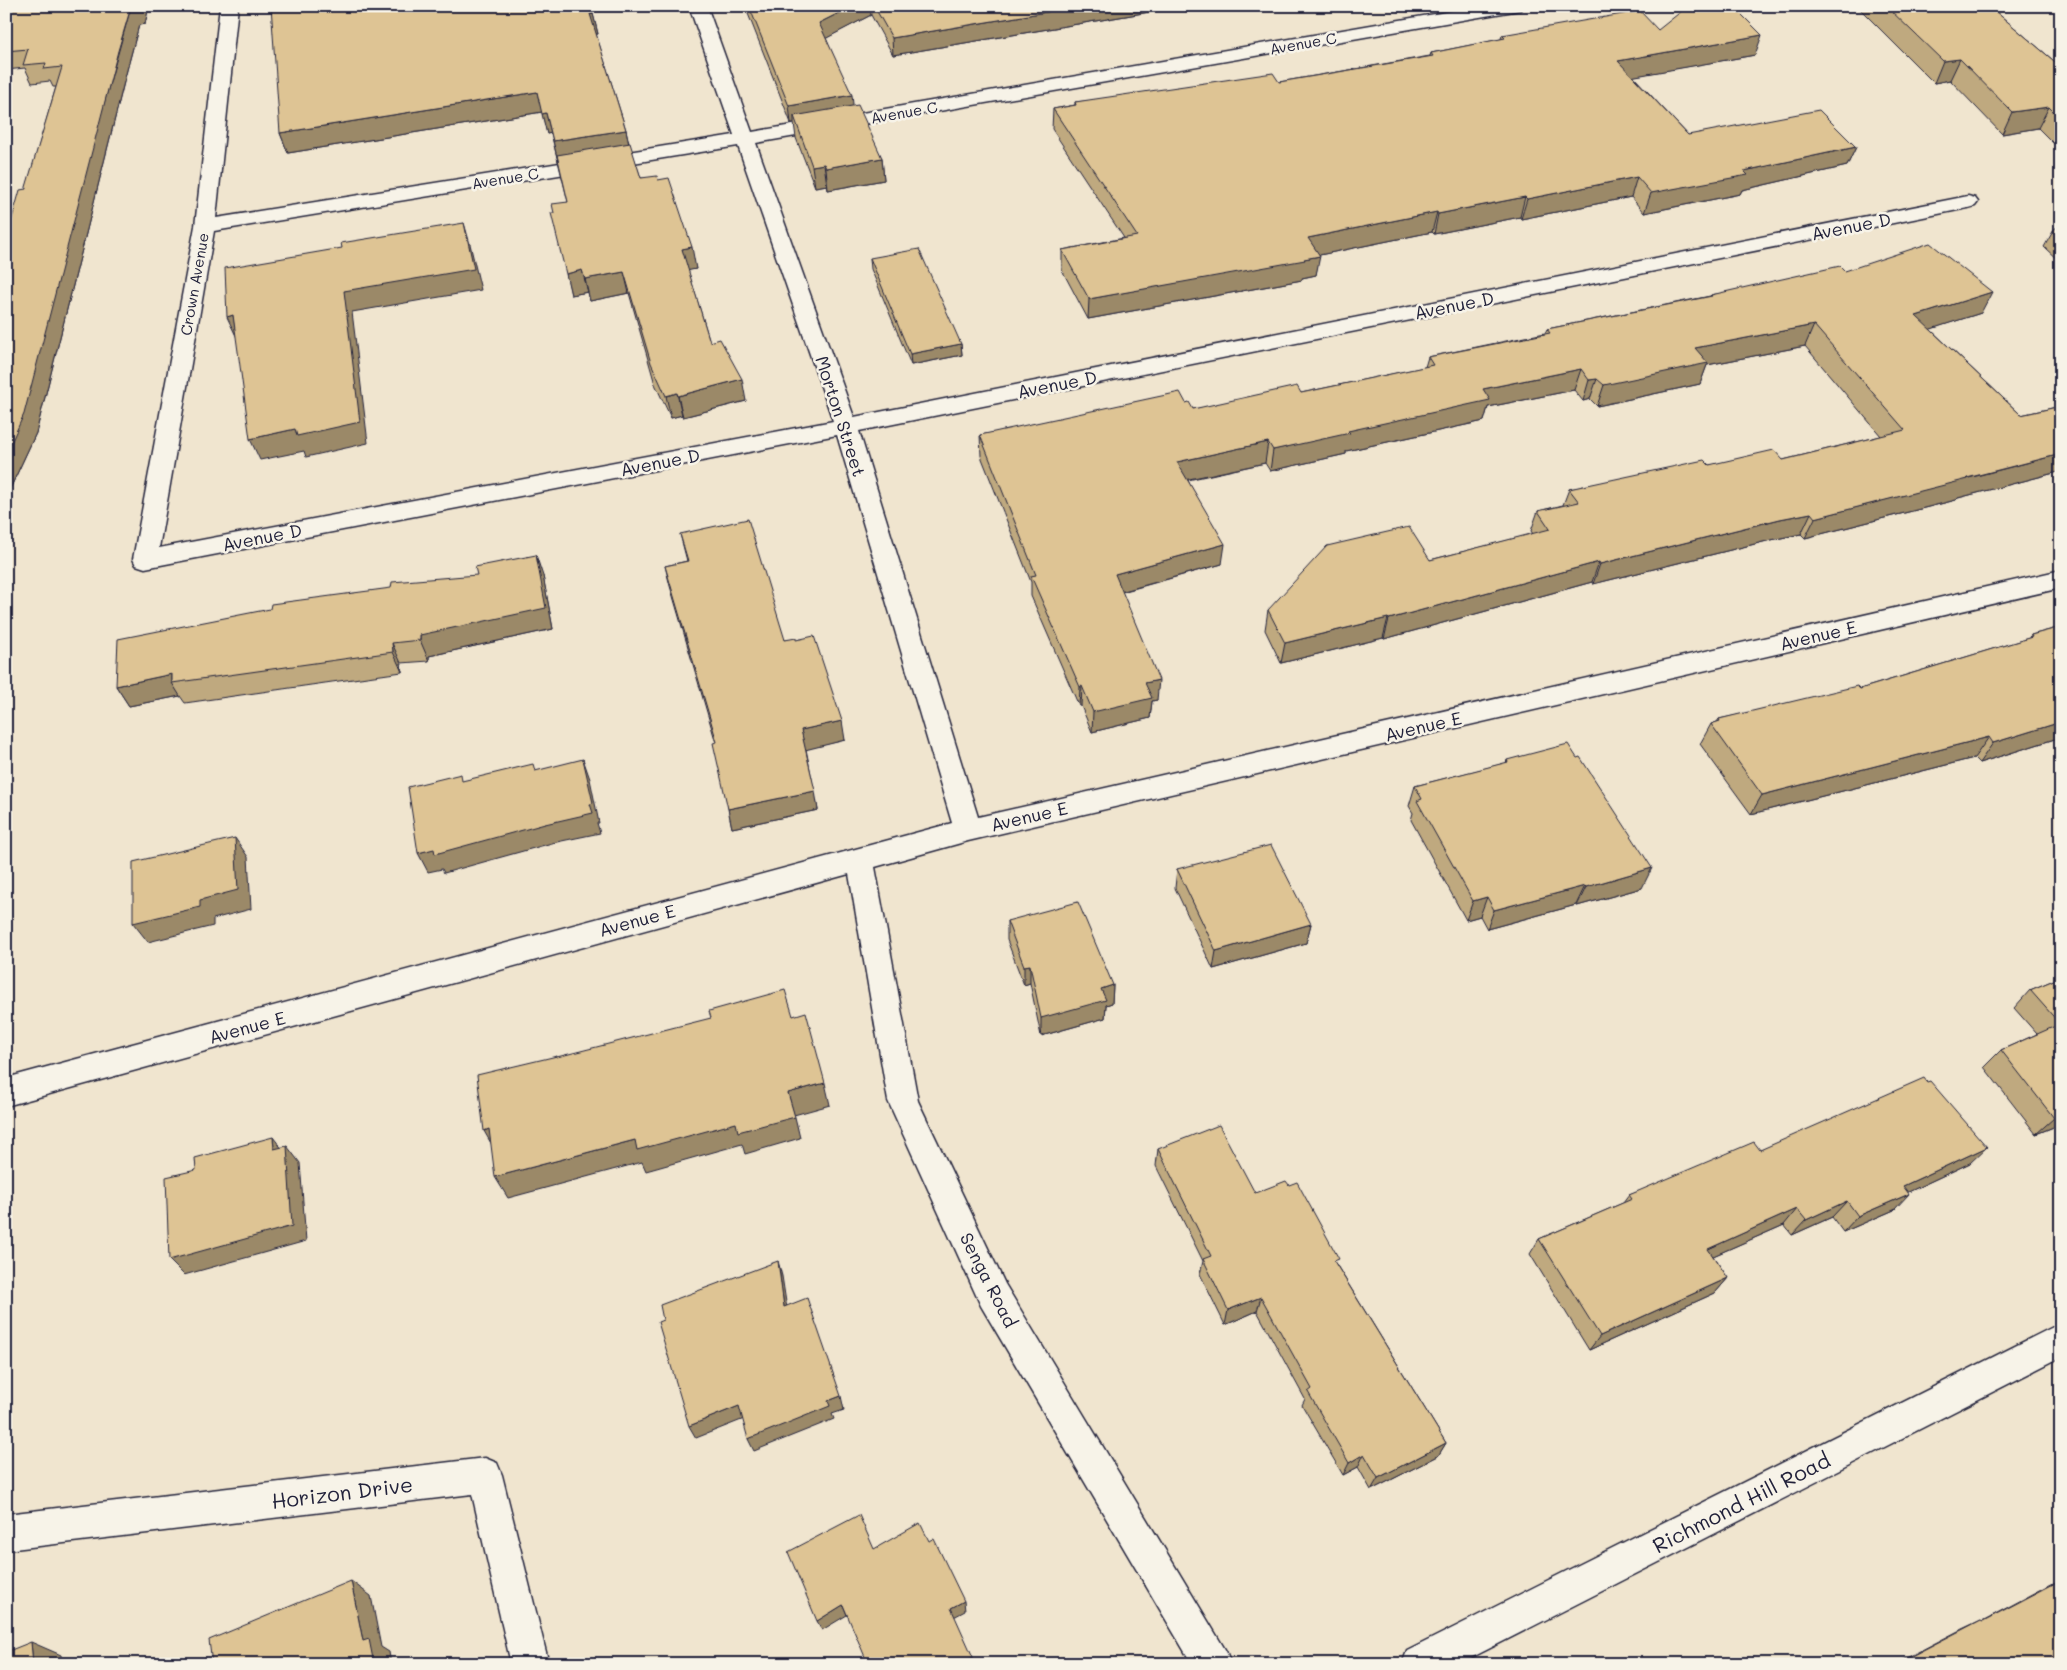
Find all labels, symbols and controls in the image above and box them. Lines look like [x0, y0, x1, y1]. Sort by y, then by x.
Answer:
street label: Avenue C [1268, 27, 1338, 59]
street label: Avenue C [869, 96, 939, 128]
street label: Avenue C [470, 163, 540, 193]
street label: Avenue D [1809, 207, 1893, 245]
street label: Crown Avenue [175, 231, 213, 337]
street label: Avenue D [1412, 286, 1496, 324]
street label: Morton Street [810, 353, 872, 479]
street label: Avenue D [1015, 365, 1099, 403]
street label: Avenue D [618, 443, 702, 481]
street label: Avenue D [220, 518, 304, 556]
street label: Avenue E [1777, 614, 1859, 656]
street label: Avenue E [1382, 705, 1464, 747]
street label: Avenue E [988, 795, 1070, 837]
street label: Avenue E [596, 898, 678, 942]
street label: Avenue E [206, 1005, 288, 1049]
street label: Senga Road [955, 1228, 1023, 1332]
street label: Richmond Hill Road [1648, 1445, 1834, 1559]
street label: Horizon Drive [270, 1470, 414, 1514]

